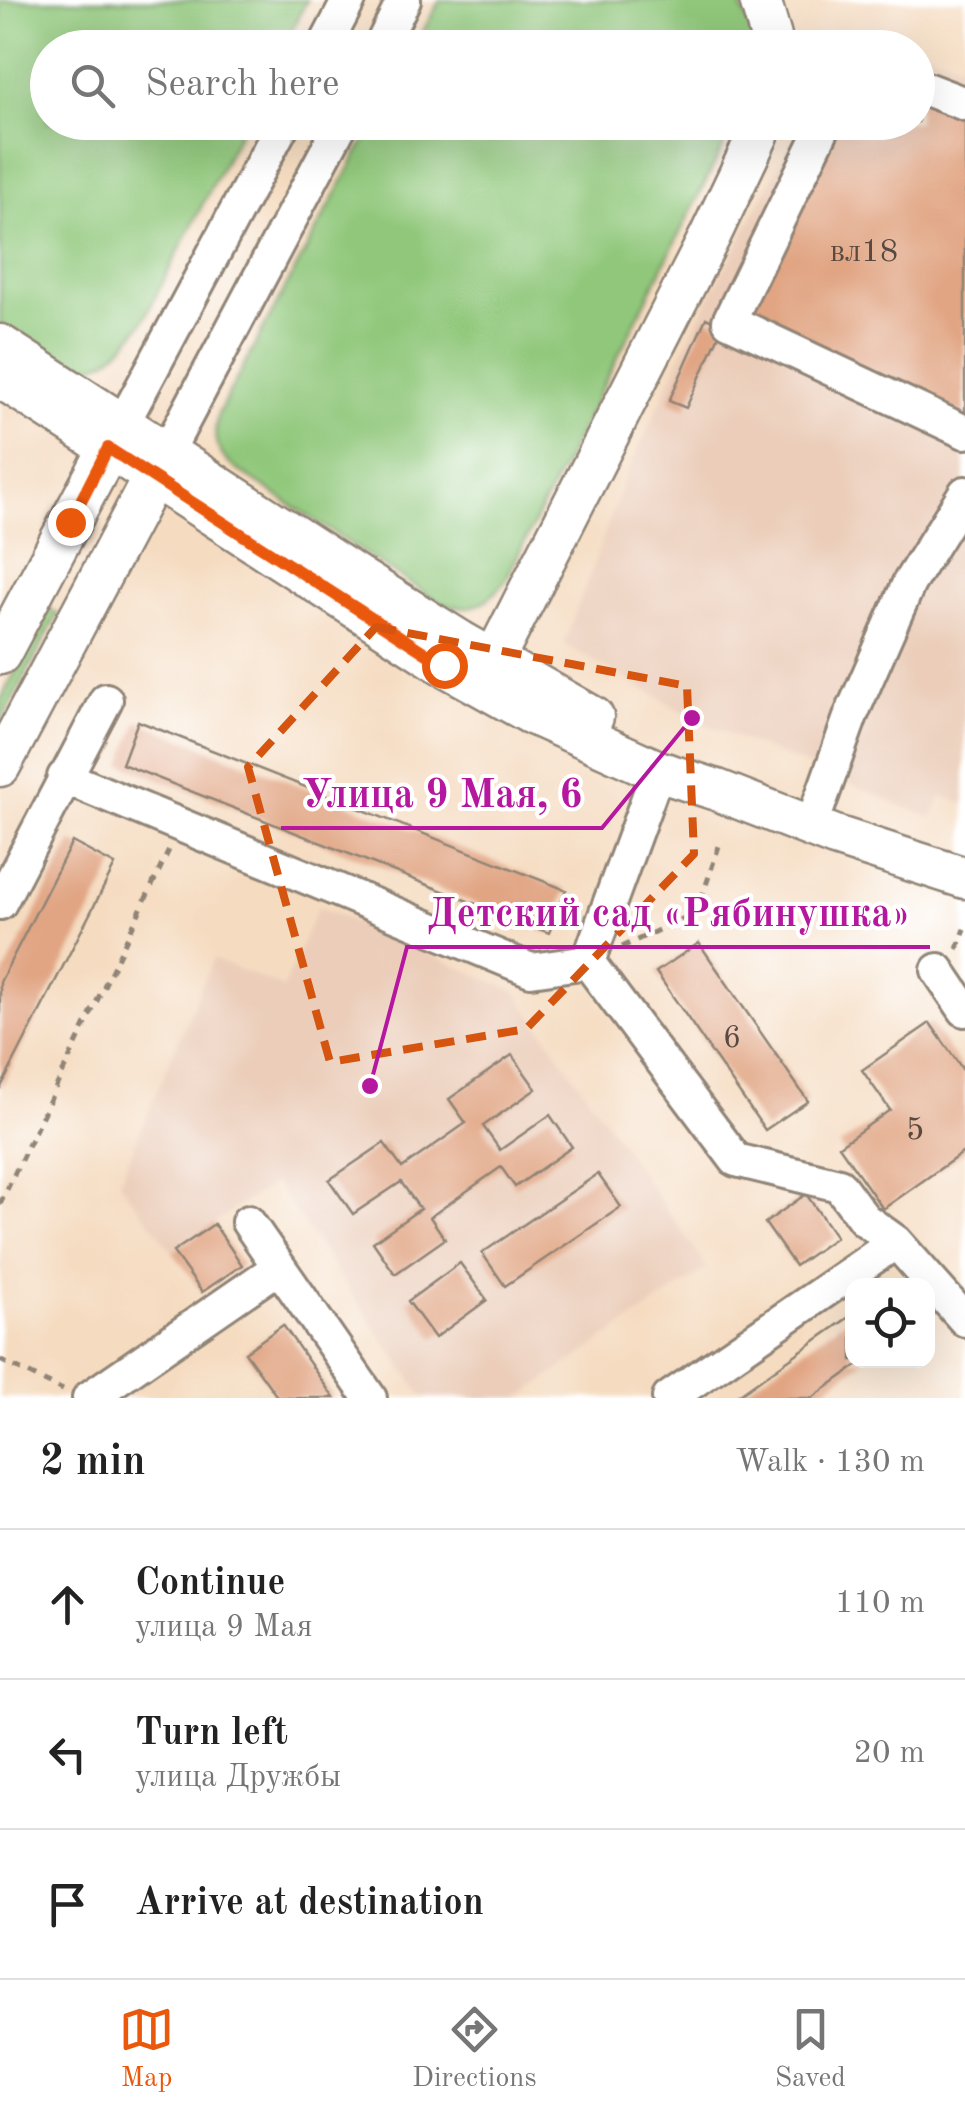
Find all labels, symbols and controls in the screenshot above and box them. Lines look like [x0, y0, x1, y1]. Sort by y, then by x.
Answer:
search box [30, 30, 935, 140]
icon: search [65, 58, 120, 113]
text: Search here [145, 66, 340, 104]
house number: вл18 [830, 237, 898, 269]
route end [48, 500, 94, 546]
route start [422, 643, 468, 689]
callout: Улица 9 Мая, 6 [281, 758, 602, 828]
text: Улица 9 Мая, 6 [301, 777, 583, 817]
callout: Детский сад «Рябинушка» [407, 877, 930, 947]
text: Детский сад «Рябинушка» [427, 896, 911, 936]
house number: 6 [723, 1023, 741, 1055]
house number: 5 [906, 1115, 924, 1147]
map controls [845, 1278, 935, 1368]
button: locate [845, 1278, 935, 1368]
text: 2 min [40, 1442, 146, 1484]
text: Walk · 130 m [735, 1447, 925, 1479]
text: Continue [135, 1565, 285, 1603]
icon: ahead [40, 1577, 95, 1632]
text: 110 m [835, 1588, 925, 1620]
text: улица 9 Мая [135, 1612, 313, 1644]
text: Turn left [135, 1715, 288, 1753]
icon: left [40, 1727, 95, 1782]
text: 20 m [854, 1738, 925, 1770]
text: улица Дружбы [135, 1762, 341, 1794]
icon: arrive [40, 1877, 95, 1932]
text: Arrive at destination [135, 1885, 484, 1923]
tab: Map [119, 2002, 174, 2097]
tab: Directions [412, 2002, 537, 2097]
tab: Saved [775, 2002, 846, 2097]

